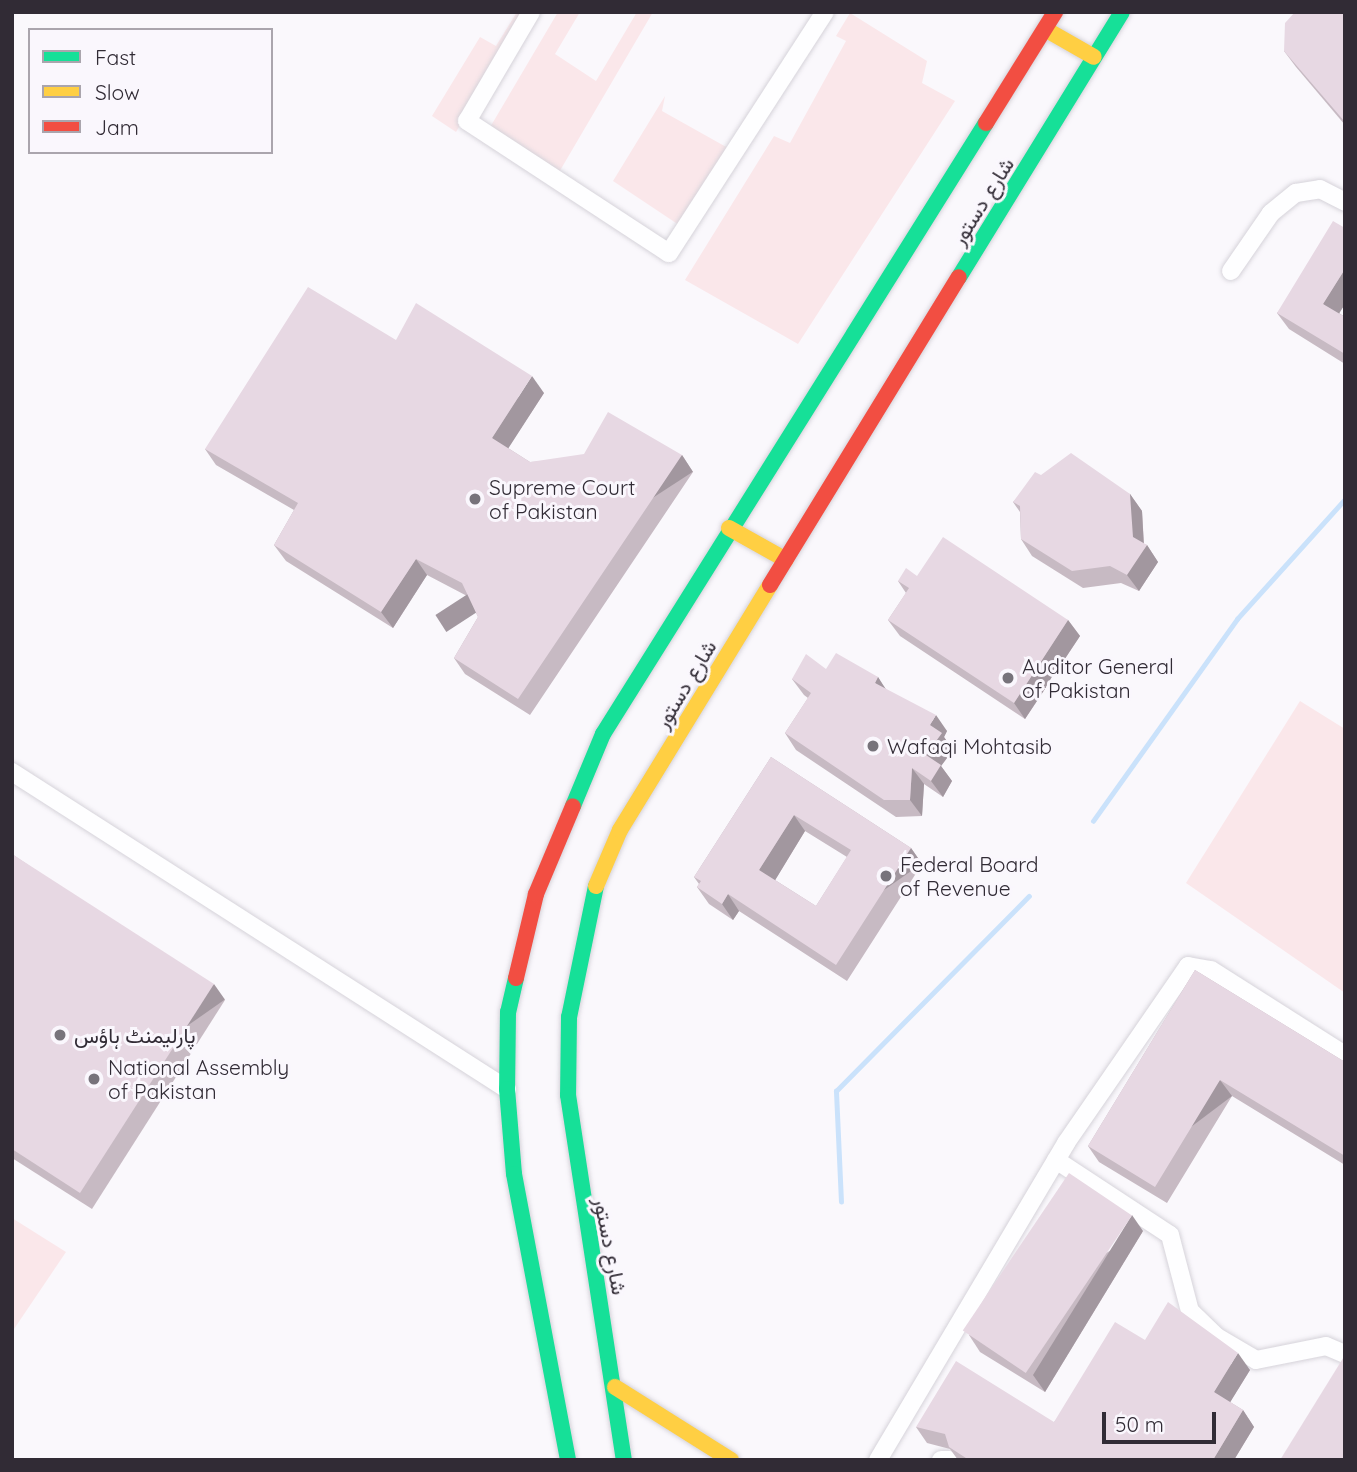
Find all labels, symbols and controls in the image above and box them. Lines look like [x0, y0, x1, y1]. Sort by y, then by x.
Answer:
legend [28, 28, 273, 154]
text: Fast [95, 44, 136, 70]
text: Slow [95, 79, 140, 105]
text: Jam [95, 114, 139, 140]
street label: شارع دستور [945, 153, 1019, 249]
place label: Supreme Court of Pakistan [489, 474, 635, 524]
marker: Supreme Court of Pakistan [467, 491, 483, 507]
street label: شارع دستور [649, 635, 721, 733]
place label: Auditor General of Pakistan [1022, 653, 1174, 703]
marker: Auditor General of Pakistan [1000, 670, 1016, 686]
place label: Wafaqi Mohtasib [887, 733, 1052, 759]
marker: Wafaqi Mohtasib [865, 738, 881, 754]
place label: Federal Board of Revenue [900, 851, 1039, 901]
marker: Federal Board of Revenue [878, 868, 894, 884]
place label: پارلیمنٹ ہاؤس [74, 1022, 195, 1048]
marker: پارلیمنٹ ہاؤس [52, 1027, 68, 1043]
place label: National Assembly of Pakistan [108, 1054, 289, 1104]
marker: National Assembly of Pakistan [86, 1071, 102, 1087]
street label: شارع دستور [589, 1195, 633, 1297]
scale bar [1105, 1398, 1219, 1442]
text: 50 m [1115, 1411, 1164, 1437]

